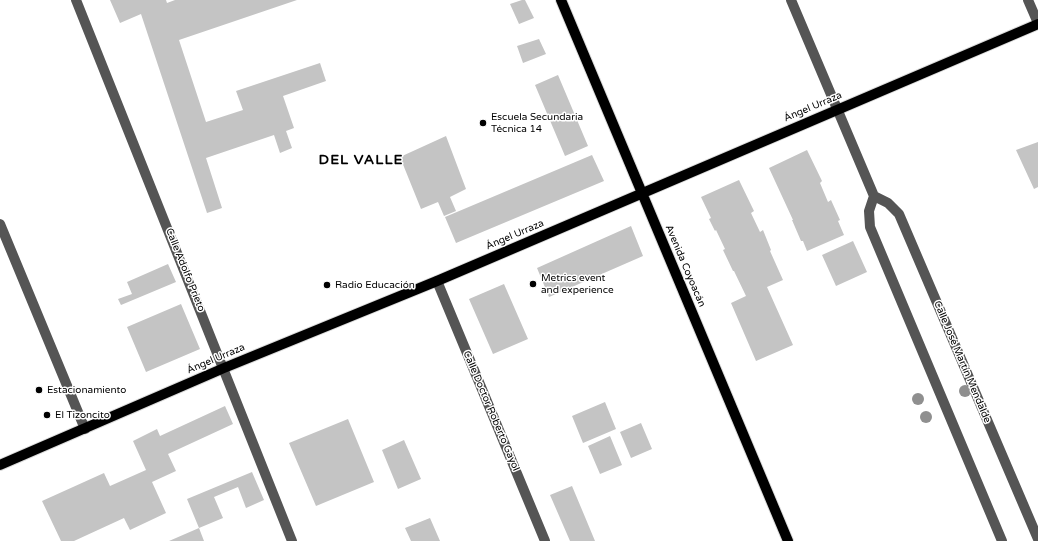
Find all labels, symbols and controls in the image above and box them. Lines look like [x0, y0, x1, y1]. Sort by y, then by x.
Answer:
street label: Ángel Urraza [782, 89, 844, 125]
place label: Escuela Secundaria Técnica 14 [491, 111, 583, 134]
marker: Escuela Secundaria Técnica 14 [478, 118, 488, 128]
district label: DEL VALLE [319, 152, 403, 168]
street label: Ángel Urraza [484, 217, 546, 253]
street label: Avenida Coyoacán [662, 223, 708, 309]
street label: Calle Adolfo Prieto [163, 227, 207, 313]
place label: Metrics event and experience [541, 272, 614, 296]
place label: Radio Educación [335, 279, 415, 291]
marker: Metrics event and experience [528, 279, 538, 289]
marker: Radio Educación [322, 280, 332, 290]
street label: Calle José Martín Mendalde [931, 299, 993, 425]
street label: Ángel Urraza [185, 341, 247, 377]
street label: Calle Doctor Roberto Gayol [460, 349, 522, 473]
place label: Estacionamiento [47, 384, 126, 396]
marker: Estacionamiento [34, 385, 44, 395]
place label: El Tizoncito [55, 409, 110, 421]
marker: El Tizoncito [42, 410, 52, 420]

